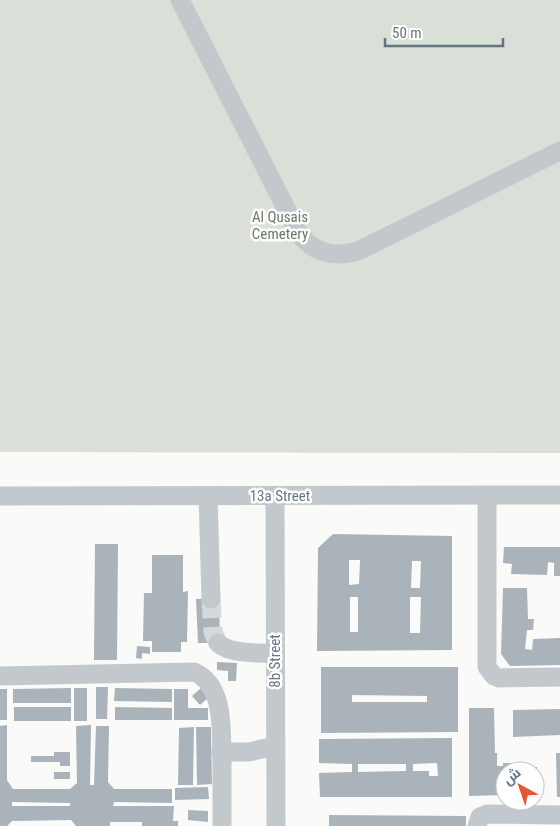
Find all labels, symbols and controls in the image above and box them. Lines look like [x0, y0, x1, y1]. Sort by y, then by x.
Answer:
scale bar [385, 15, 502, 47]
text: 50 m [392, 24, 422, 42]
park label: Al Qusais Cemetery [252, 208, 308, 243]
street label: 13a Street [250, 487, 310, 505]
street label: 8b Street [266, 634, 284, 688]
north arrow [495, 761, 545, 811]
text: ش [500, 764, 524, 789]

